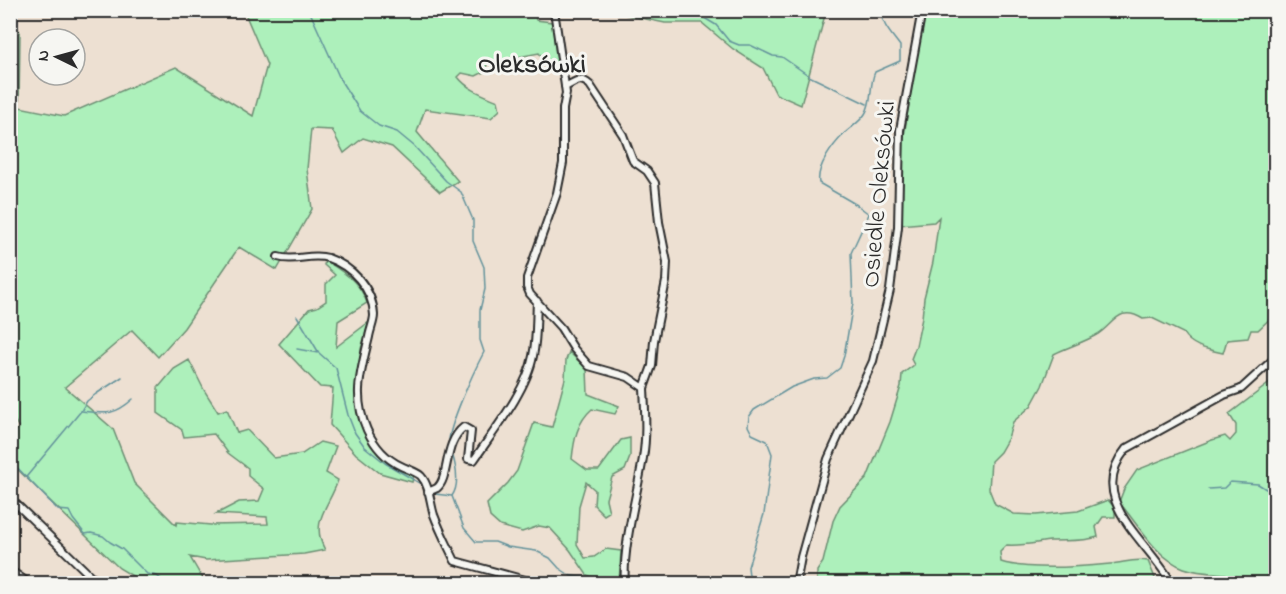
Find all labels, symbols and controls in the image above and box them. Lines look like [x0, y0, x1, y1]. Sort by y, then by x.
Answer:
north arrow [27, 27, 87, 87]
district label: Oleksówki [478, 46, 586, 85]
text: N [32, 49, 56, 62]
street label: Osiedle Oleksówki [853, 99, 907, 289]

